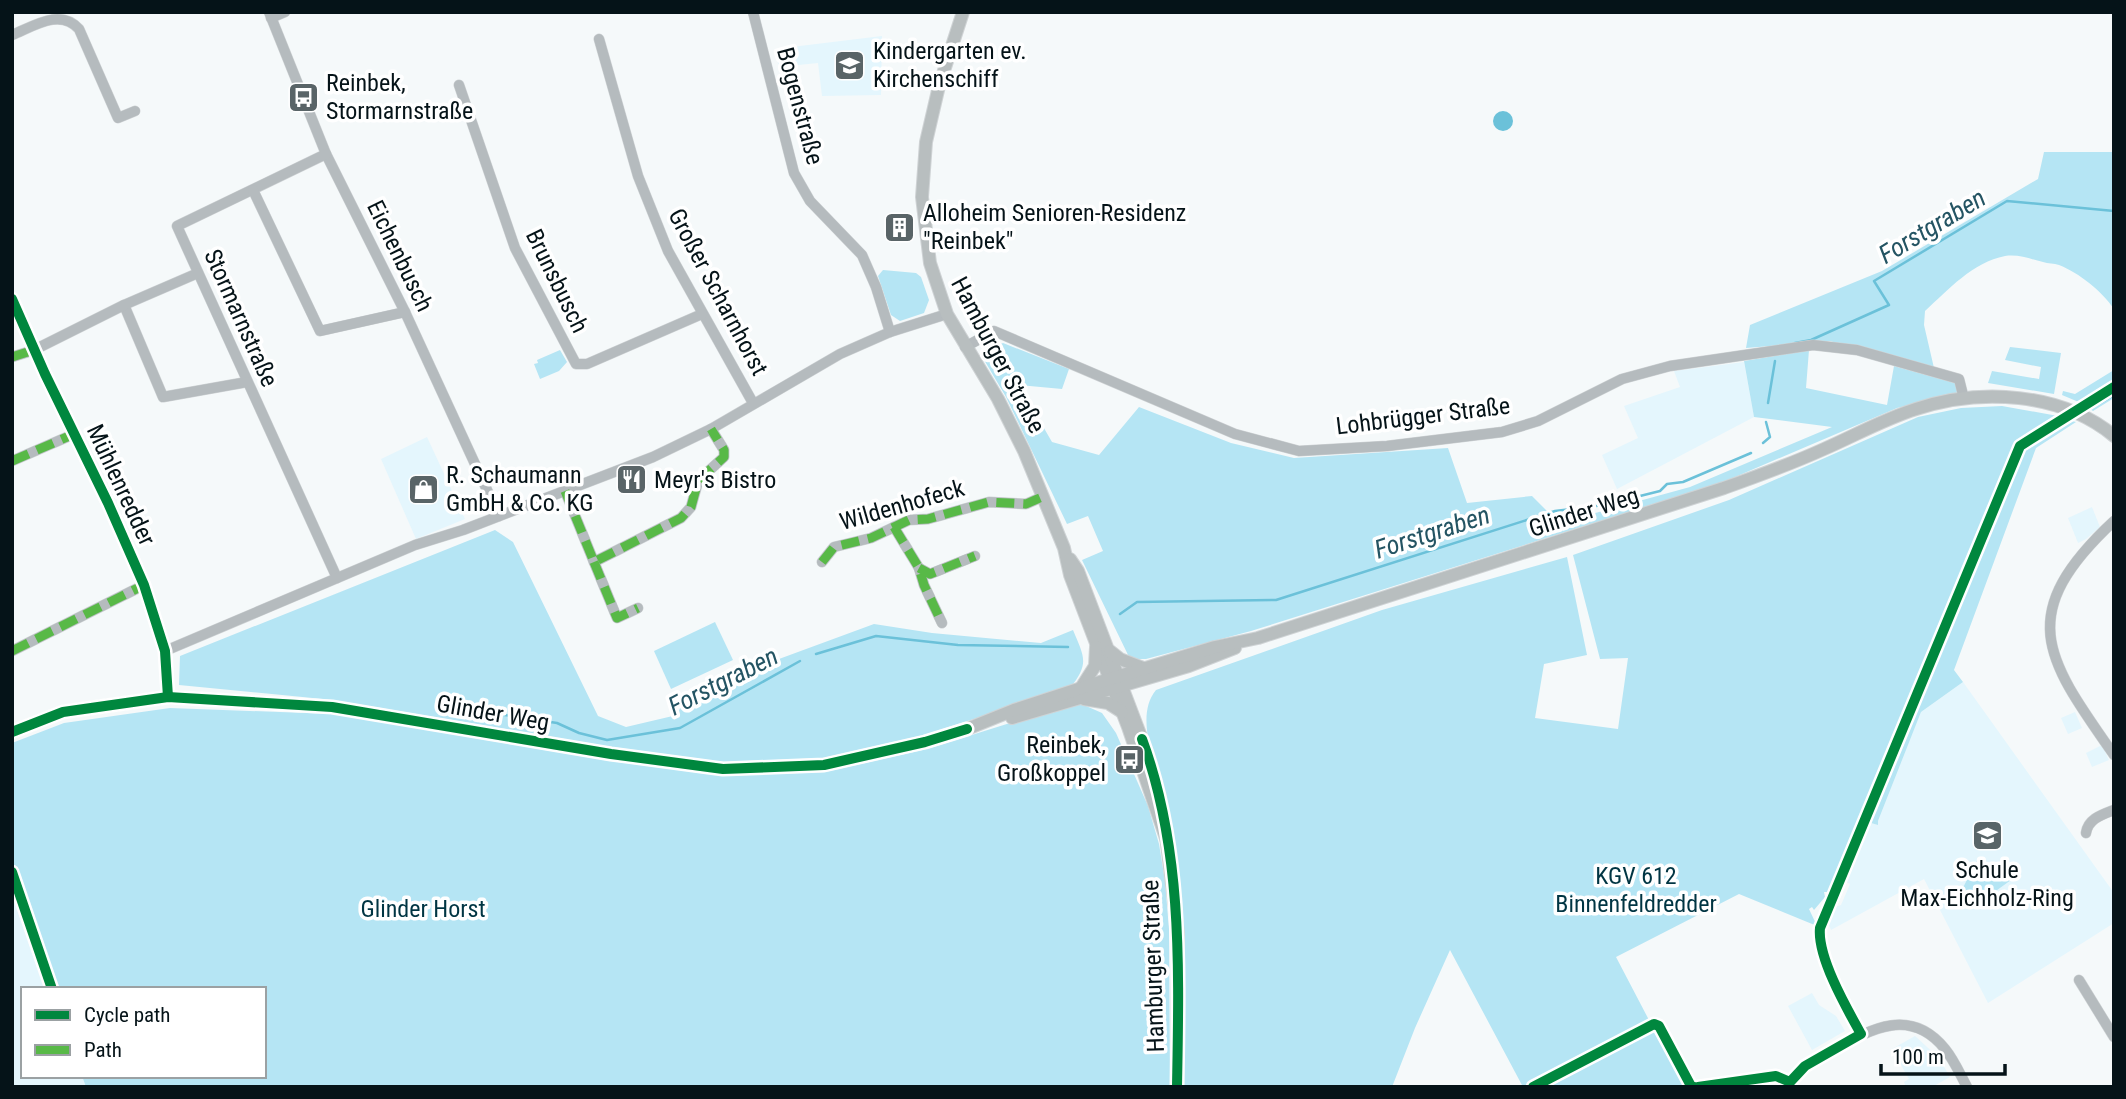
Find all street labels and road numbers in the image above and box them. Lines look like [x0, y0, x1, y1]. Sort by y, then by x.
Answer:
street label: Bogenstraße [771, 44, 829, 168]
street label: Eichenbusch [361, 196, 439, 316]
street label: Großer Scharnhorst [662, 204, 774, 380]
street label: Brunsbusch [520, 225, 594, 337]
street label: Stormarnstraße [198, 245, 284, 391]
street label: Hamburger Straße [945, 272, 1051, 438]
street label: Lohbrügger Straße [1334, 391, 1512, 441]
street label: Mühlenredder [81, 420, 161, 550]
street label: Wildenhofeck [837, 474, 968, 536]
street label: Glinder Weg [1526, 481, 1642, 543]
street label: Glinder Weg [435, 689, 551, 737]
street label: Hamburger Straße [1136, 879, 1170, 1053]

